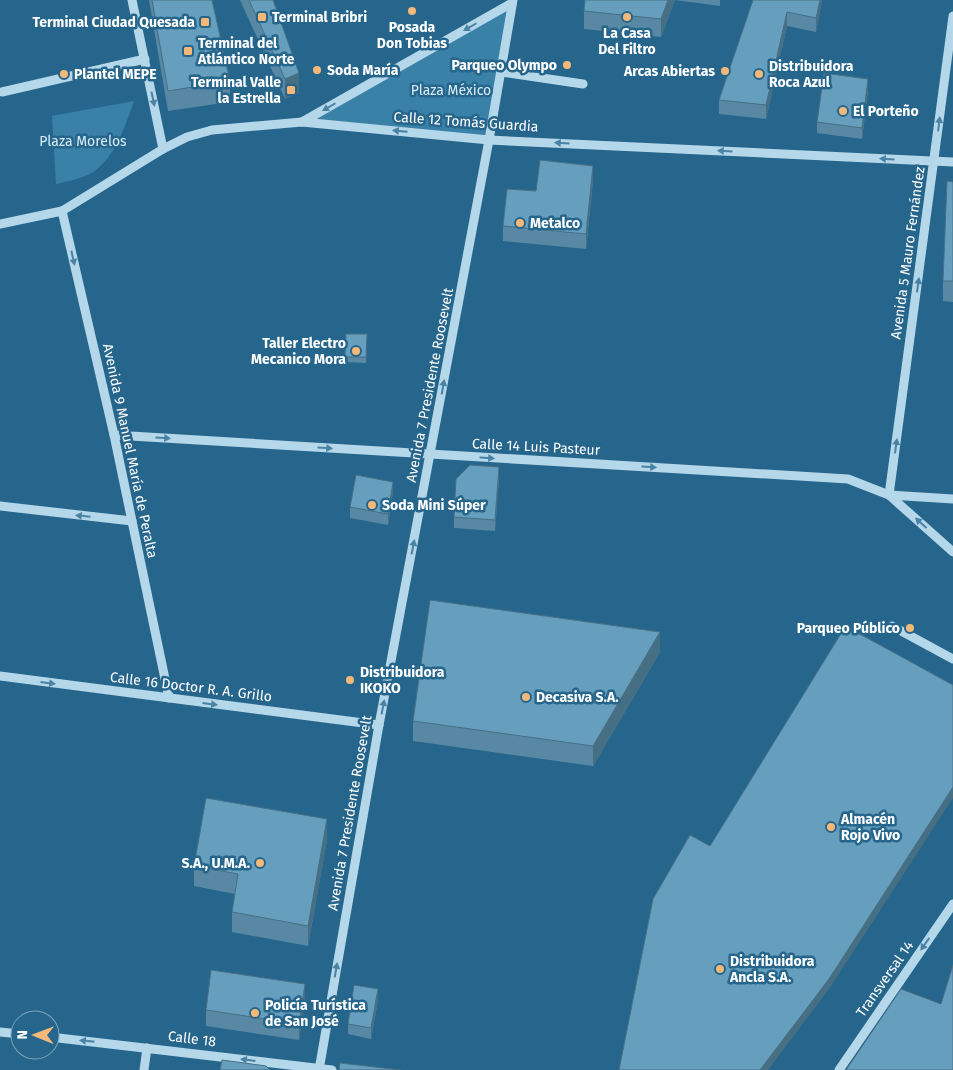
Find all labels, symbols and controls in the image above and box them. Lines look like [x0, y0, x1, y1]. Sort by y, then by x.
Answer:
marker: Posada Don Tobias [406, 5, 418, 17]
place label: Terminal Bribri [272, 9, 367, 26]
marker: Terminal Bribri [256, 11, 268, 23]
marker: La Casa Del Filtro [621, 11, 633, 23]
place label: Terminal Ciudad Quesada [32, 14, 195, 31]
marker: Terminal Ciudad Quesada [199, 16, 211, 28]
place label: Posada Don Tobias [377, 19, 447, 52]
one-way arrow [463, 23, 477, 31]
place label: La Casa Del Filtro [598, 25, 656, 58]
place label: Terminal del Atlántico Norte [197, 35, 295, 68]
marker: Terminal del Atlántico Norte [182, 45, 194, 57]
place label: Parqueo Olympo [452, 57, 557, 74]
place label: Distribuidora Roca Azul [769, 58, 854, 91]
marker: Parqueo Olympo [561, 59, 573, 71]
place label: Soda María [327, 62, 399, 79]
place label: Arcas Abiertas [623, 63, 715, 80]
marker: Soda María [311, 64, 323, 76]
marker: Arcas Abiertas [719, 65, 731, 77]
place label: Plantel MEPE [74, 66, 157, 83]
marker: Plantel MEPE [58, 68, 70, 80]
marker: Distribuidora Roca Azul [753, 68, 765, 80]
place label: Terminal Valle la Estrella [191, 74, 281, 107]
park label: Plaza México [411, 82, 491, 99]
marker: Terminal Valle la Estrella [285, 84, 297, 96]
one-way arrow [149, 92, 157, 107]
one-way arrow [321, 103, 336, 111]
place label: El Porteño [853, 103, 919, 120]
marker: El Porteño [837, 105, 849, 117]
street label: Calle 12 Tomás Guardia [393, 108, 539, 136]
one-way arrow [935, 116, 943, 132]
one-way arrow [392, 127, 408, 135]
park label: Plaza Morelos [39, 133, 127, 150]
one-way arrow [554, 139, 570, 147]
one-way arrow [716, 147, 732, 155]
one-way arrow [879, 155, 895, 163]
street label: Avenida 5 Mauro Fernández [887, 166, 929, 340]
place label: Metalco [530, 215, 580, 232]
marker: Metalco [514, 217, 526, 229]
one-way arrow [69, 251, 77, 266]
one-way arrow [914, 277, 922, 293]
street label: Avenida 7 Presidente Roosevelt [403, 285, 457, 484]
place label: Taller Electro Mecanico Mora [251, 335, 346, 368]
street label: Avenida 9 Manuel María de Peralta [99, 342, 161, 560]
marker: Taller Electro Mecanico Mora [350, 345, 362, 357]
one-way arrow [440, 379, 448, 395]
one-way arrow [155, 435, 171, 443]
street label: Calle 14 Luis Pasteur [471, 435, 601, 459]
one-way arrow [892, 438, 900, 454]
one-way arrow [317, 445, 333, 453]
one-way arrow [479, 454, 495, 462]
one-way arrow [642, 464, 658, 472]
place label: Soda Mini Súper [382, 497, 486, 514]
marker: Soda Mini Súper [366, 499, 378, 511]
one-way arrow [75, 512, 91, 520]
one-way arrow [915, 518, 928, 529]
one-way arrow [409, 540, 417, 555]
place label: Parqueo Público [797, 620, 900, 637]
marker: Parqueo Público [904, 622, 916, 634]
place label: Distribuidora IKOKO [360, 664, 445, 697]
street label: Calle 16 Doctor R. A. Grillo [109, 669, 273, 705]
marker: Distribuidora IKOKO [344, 674, 356, 686]
one-way arrow [41, 679, 57, 687]
place label: Decasiva S.A. [536, 689, 619, 706]
marker: Decasiva S.A. [520, 691, 532, 703]
one-way arrow [379, 698, 387, 714]
one-way arrow [202, 700, 218, 708]
street label: Avenida 7 Presidente Roosevelt [324, 713, 376, 912]
place label: Almacén Rojo Vivo [840, 811, 900, 844]
marker: Almacén Rojo Vivo [825, 821, 837, 833]
place label: S.A., U.M.A. [182, 855, 250, 872]
marker: S.A., U.M.A. [254, 857, 266, 869]
street label: Transversal 14 [853, 937, 918, 1020]
one-way arrow [920, 938, 930, 951]
place label: Distribuidora Ancla S.A. [729, 953, 815, 986]
one-way arrow [333, 962, 341, 978]
marker: Distribuidora Ancla S.A. [714, 963, 726, 975]
place label: Policía Turística de San José [265, 997, 366, 1030]
marker: Policía Turística de San José [249, 1007, 261, 1019]
north arrow [10, 1010, 60, 1060]
street label: Calle 18 [167, 1028, 217, 1050]
text: N [14, 1030, 31, 1040]
one-way arrow [79, 1037, 95, 1045]
one-way arrow [240, 1056, 256, 1064]

